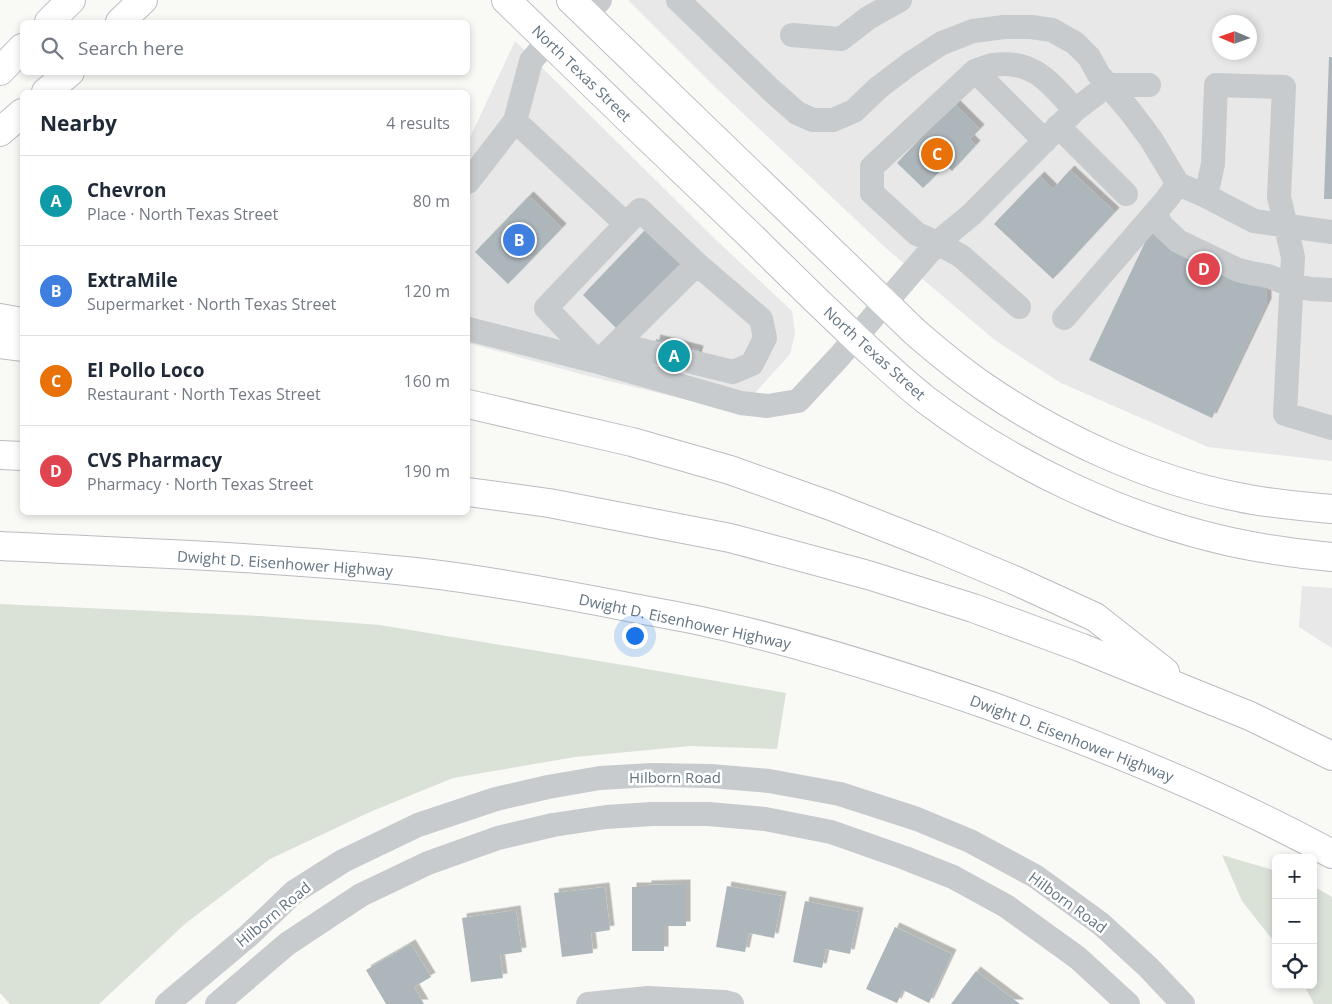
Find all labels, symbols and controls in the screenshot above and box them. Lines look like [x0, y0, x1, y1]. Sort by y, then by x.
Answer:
north arrow [1212, 15, 1257, 60]
search box [20, 20, 470, 75]
street label: North Texas Street [528, 20, 636, 126]
icon: search [38, 34, 66, 62]
text: Search here [78, 35, 184, 61]
text: Nearby [40, 109, 117, 137]
text: 4 results [386, 112, 450, 134]
pin: C [921, 135, 953, 173]
text: Chevron [87, 177, 167, 203]
text: A [50, 190, 62, 212]
text: 80 m [413, 190, 450, 212]
text: Place · North Texas Street [87, 203, 278, 225]
pin: B [503, 221, 535, 259]
pin: D [1188, 250, 1220, 288]
text: ExtraMile [87, 267, 178, 293]
text: B [51, 280, 61, 302]
text: 120 m [404, 280, 450, 302]
text: Supermarket · North Texas Street [87, 293, 336, 315]
street label: North Texas Street [820, 302, 930, 404]
pin: A [658, 337, 690, 375]
text: El Pollo Loco [87, 357, 204, 383]
text: C [51, 370, 61, 392]
text: 160 m [404, 370, 450, 392]
text: Restaurant · North Texas Street [87, 383, 321, 405]
text: CVS Pharmacy [87, 447, 222, 473]
text: D [50, 460, 62, 482]
text: 190 m [404, 460, 450, 482]
text: Pharmacy · North Texas Street [87, 473, 313, 495]
street label: Dwight D. Eisenhower Highway [176, 545, 394, 581]
street label: Dwight D. Eisenhower Highway [577, 589, 793, 653]
your location [622, 623, 648, 649]
street label: Dwight D. Eisenhower Highway [967, 690, 1177, 786]
street label: Hilborn Road [629, 767, 721, 787]
map controls [1272, 854, 1317, 989]
button: + [1272, 854, 1317, 899]
street label: Hilborn Road [1025, 867, 1111, 937]
street label: Hilborn Road [231, 877, 315, 951]
button: − [1272, 899, 1317, 944]
button: locate [1272, 944, 1317, 989]

